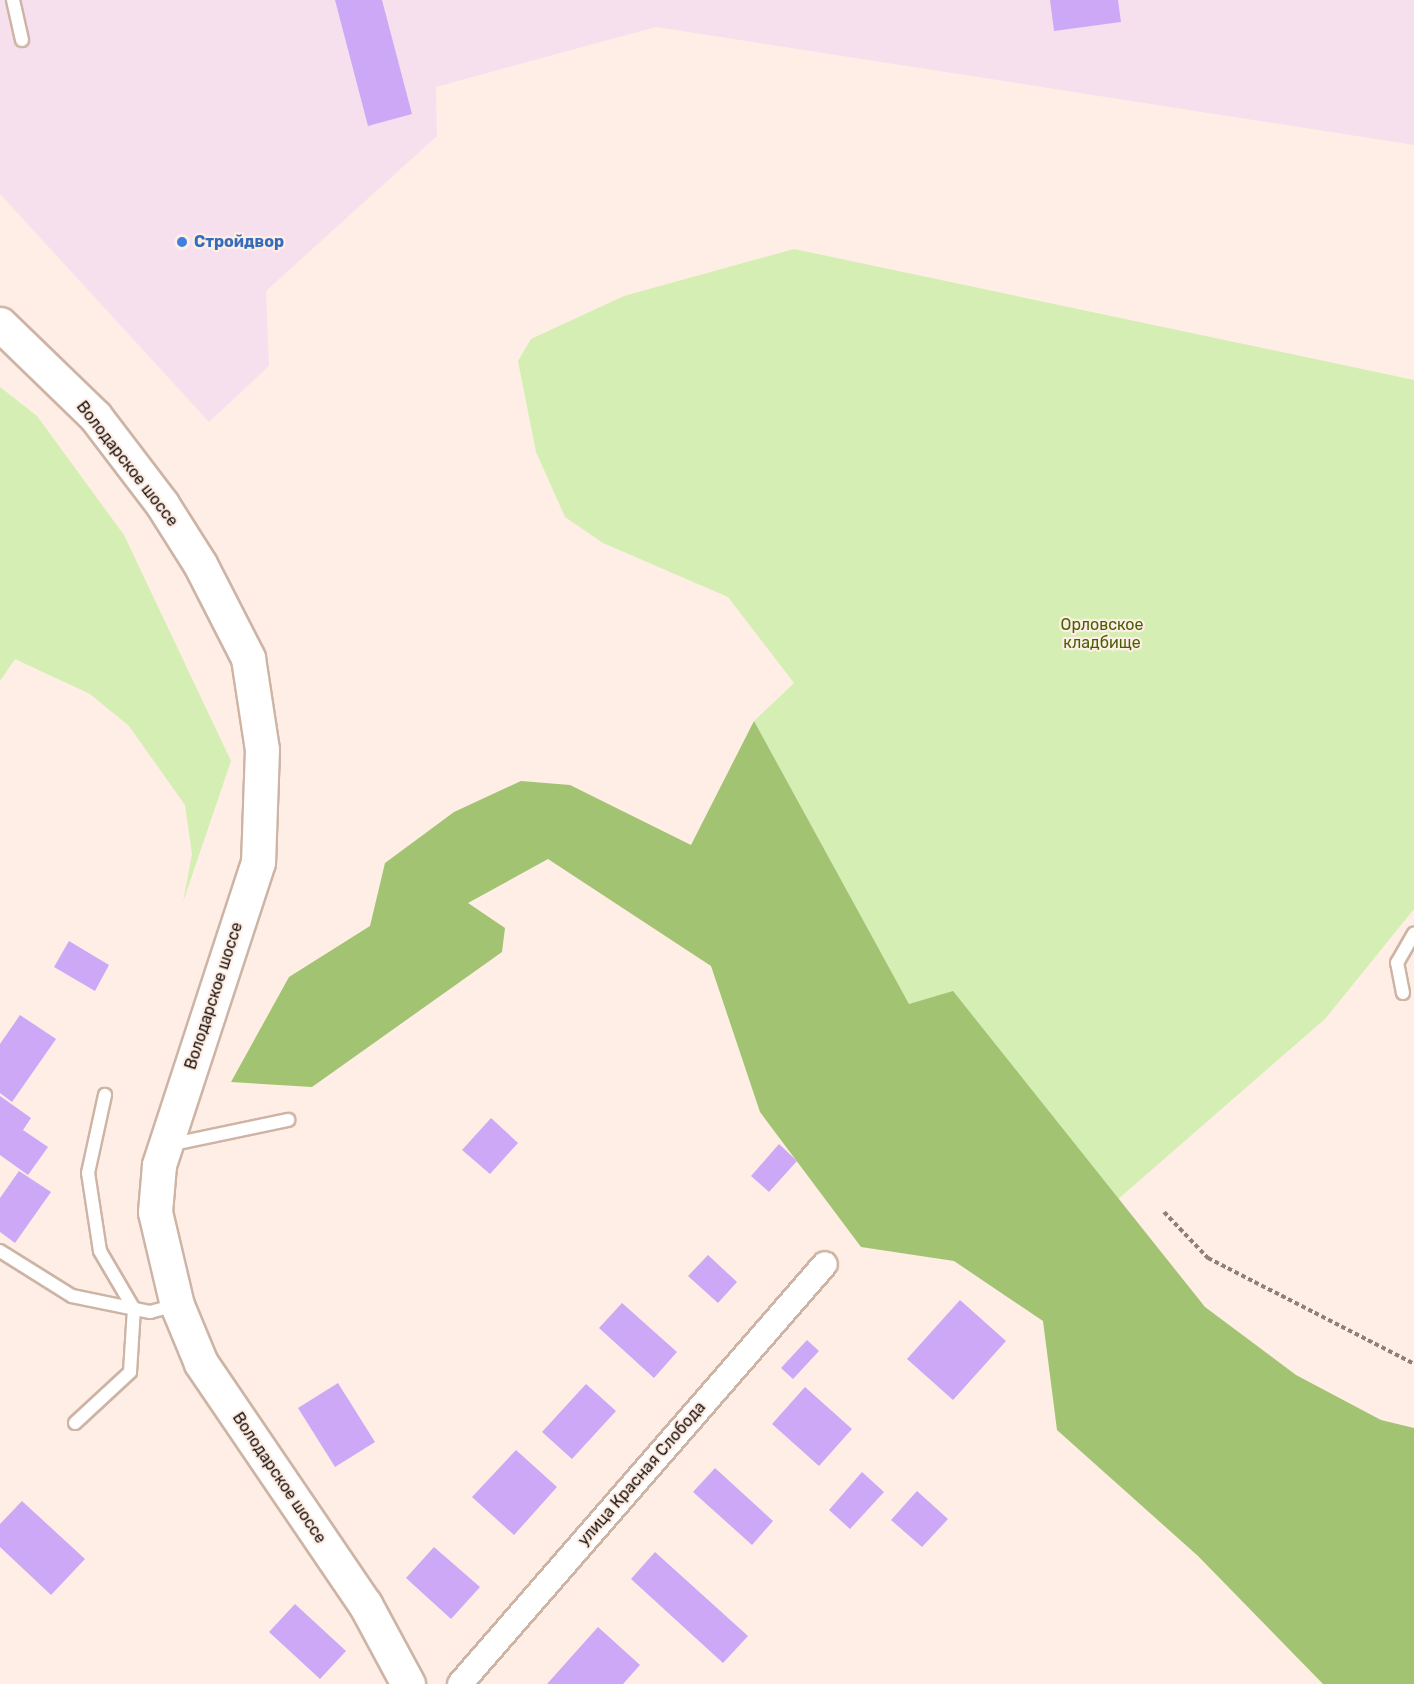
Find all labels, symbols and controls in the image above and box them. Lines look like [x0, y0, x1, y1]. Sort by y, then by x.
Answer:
place label: Стройдвор [194, 232, 284, 252]
marker: Стройдвор [175, 235, 189, 249]
street label: Володарское шоссе [72, 398, 182, 530]
park label: Орловское кладбище [1061, 615, 1143, 653]
street label: Володарское шоссе [181, 920, 247, 1072]
street label: улица Красная Слобода [574, 1398, 710, 1550]
street label: Володарское шоссе [228, 1409, 330, 1547]

